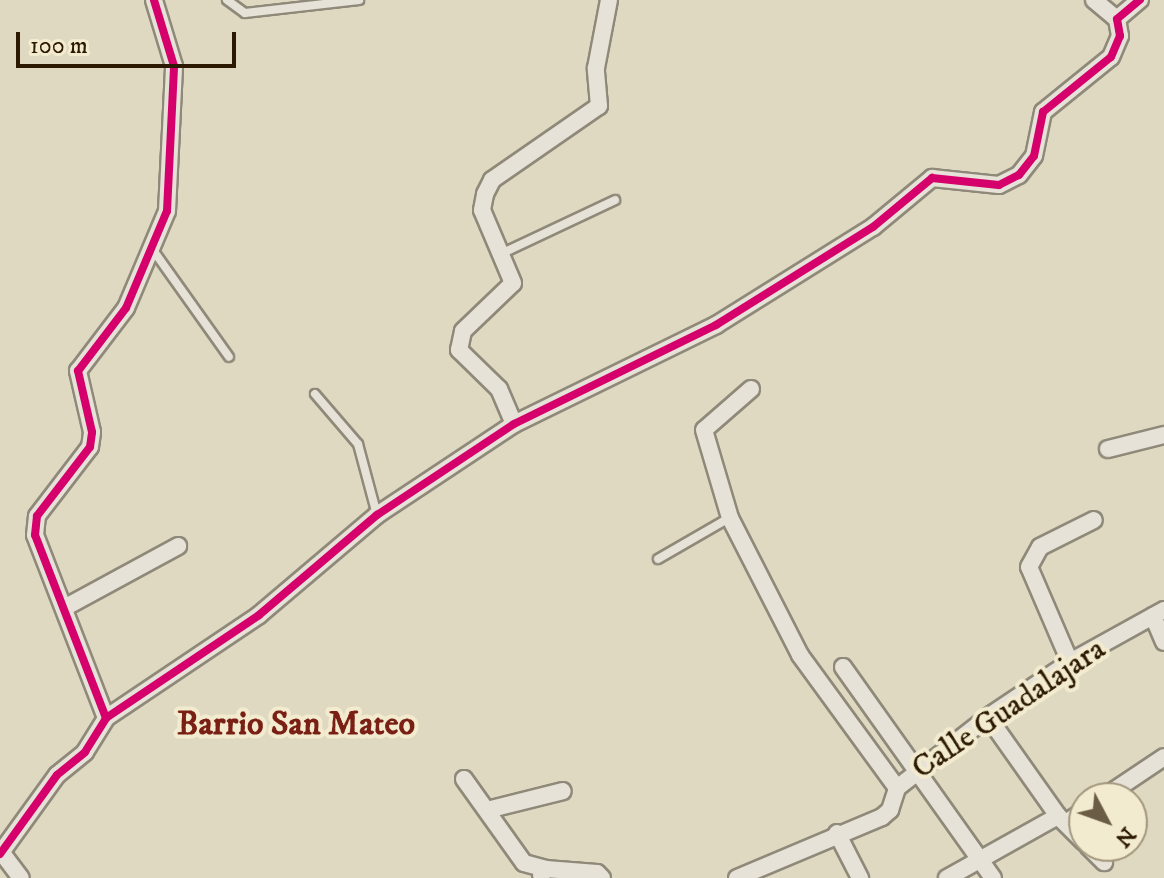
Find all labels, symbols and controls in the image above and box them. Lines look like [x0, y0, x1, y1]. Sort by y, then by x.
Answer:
scale bar [20, 16, 240, 66]
text: 100 m [30, 31, 88, 61]
street label: Calle Guadalajara [905, 630, 1113, 788]
district label: Barrio San Mateo [177, 705, 415, 745]
north arrow [1068, 782, 1148, 862]
text: N [1109, 821, 1141, 852]

